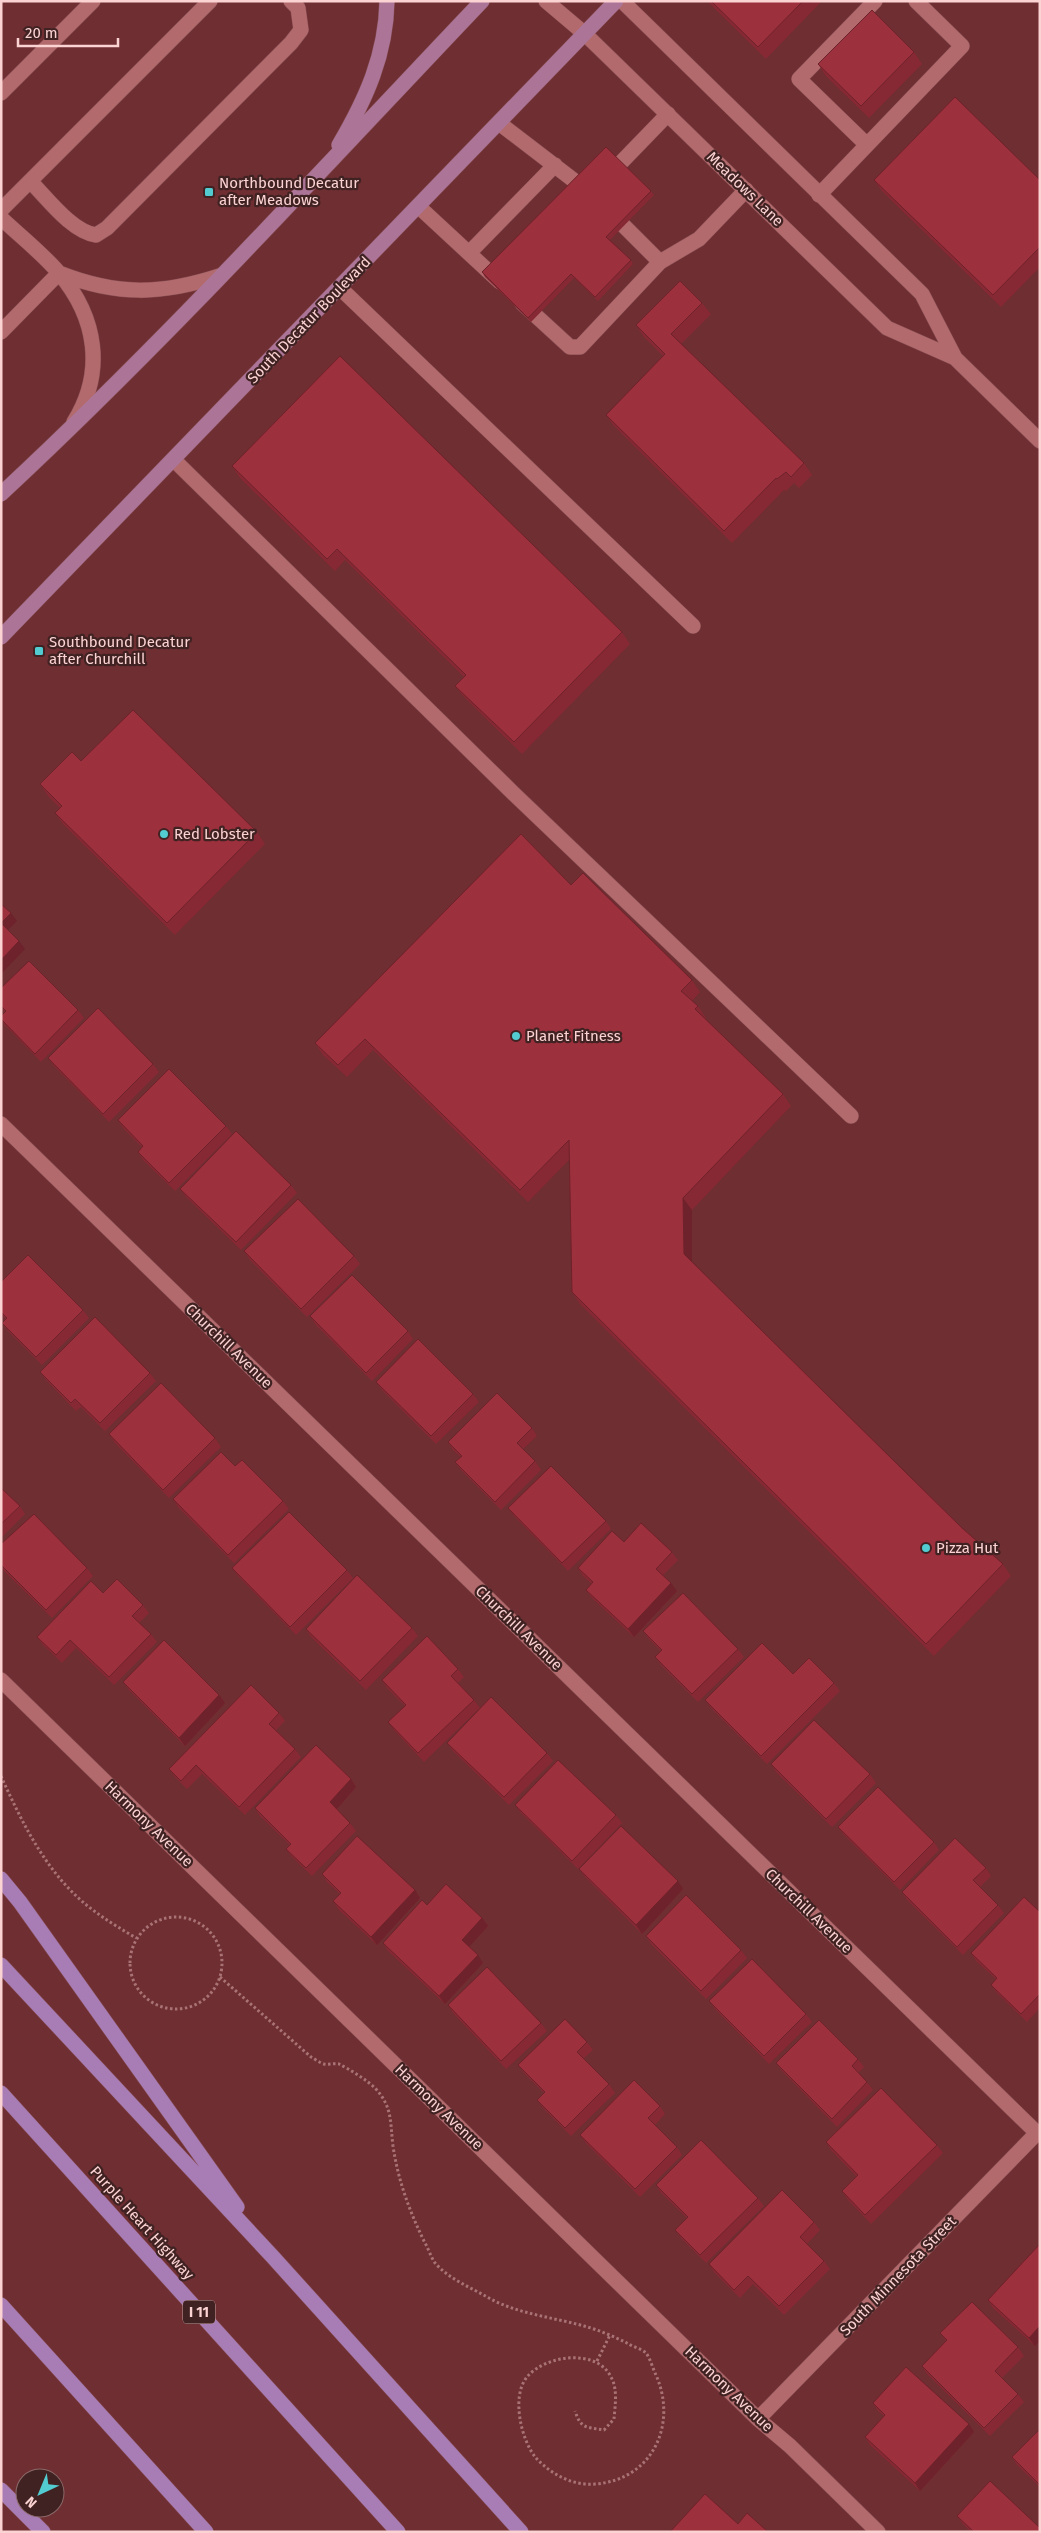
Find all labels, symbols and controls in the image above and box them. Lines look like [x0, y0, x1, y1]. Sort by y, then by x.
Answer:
scale bar [18, 15, 118, 47]
text: 20 m [25, 24, 58, 42]
street label: Meadows Lane [703, 148, 787, 230]
place label: Northbound Decatur after Meadows [219, 174, 359, 209]
marker: Northbound Decatur after Meadows [203, 186, 215, 198]
street label: South Decatur Boulevard [244, 253, 374, 387]
place label: Southbound Decatur after Churchill [49, 633, 190, 668]
marker: Southbound Decatur after Churchill [33, 645, 45, 657]
place label: Red Lobster [174, 825, 255, 843]
marker: Red Lobster [158, 828, 170, 840]
place label: Planet Fitness [526, 1027, 621, 1045]
marker: Planet Fitness [510, 1030, 522, 1042]
street label: Churchill Avenue [182, 1300, 276, 1392]
place label: Pizza Hut [936, 1539, 999, 1557]
marker: Pizza Hut [920, 1542, 932, 1554]
street label: Churchill Avenue [472, 1582, 566, 1674]
street label: Harmony Avenue [101, 1777, 197, 1871]
street label: Churchill Avenue [762, 1865, 856, 1957]
street label: Harmony Avenue [391, 2060, 487, 2154]
street label: Purple Heart Highway [86, 2162, 198, 2284]
street label: South Minnesota Street [836, 2212, 960, 2340]
road number: I 11 [183, 2300, 215, 2324]
street label: Harmony Avenue [681, 2342, 777, 2436]
north arrow [15, 2468, 65, 2518]
text: N [22, 2493, 41, 2511]

